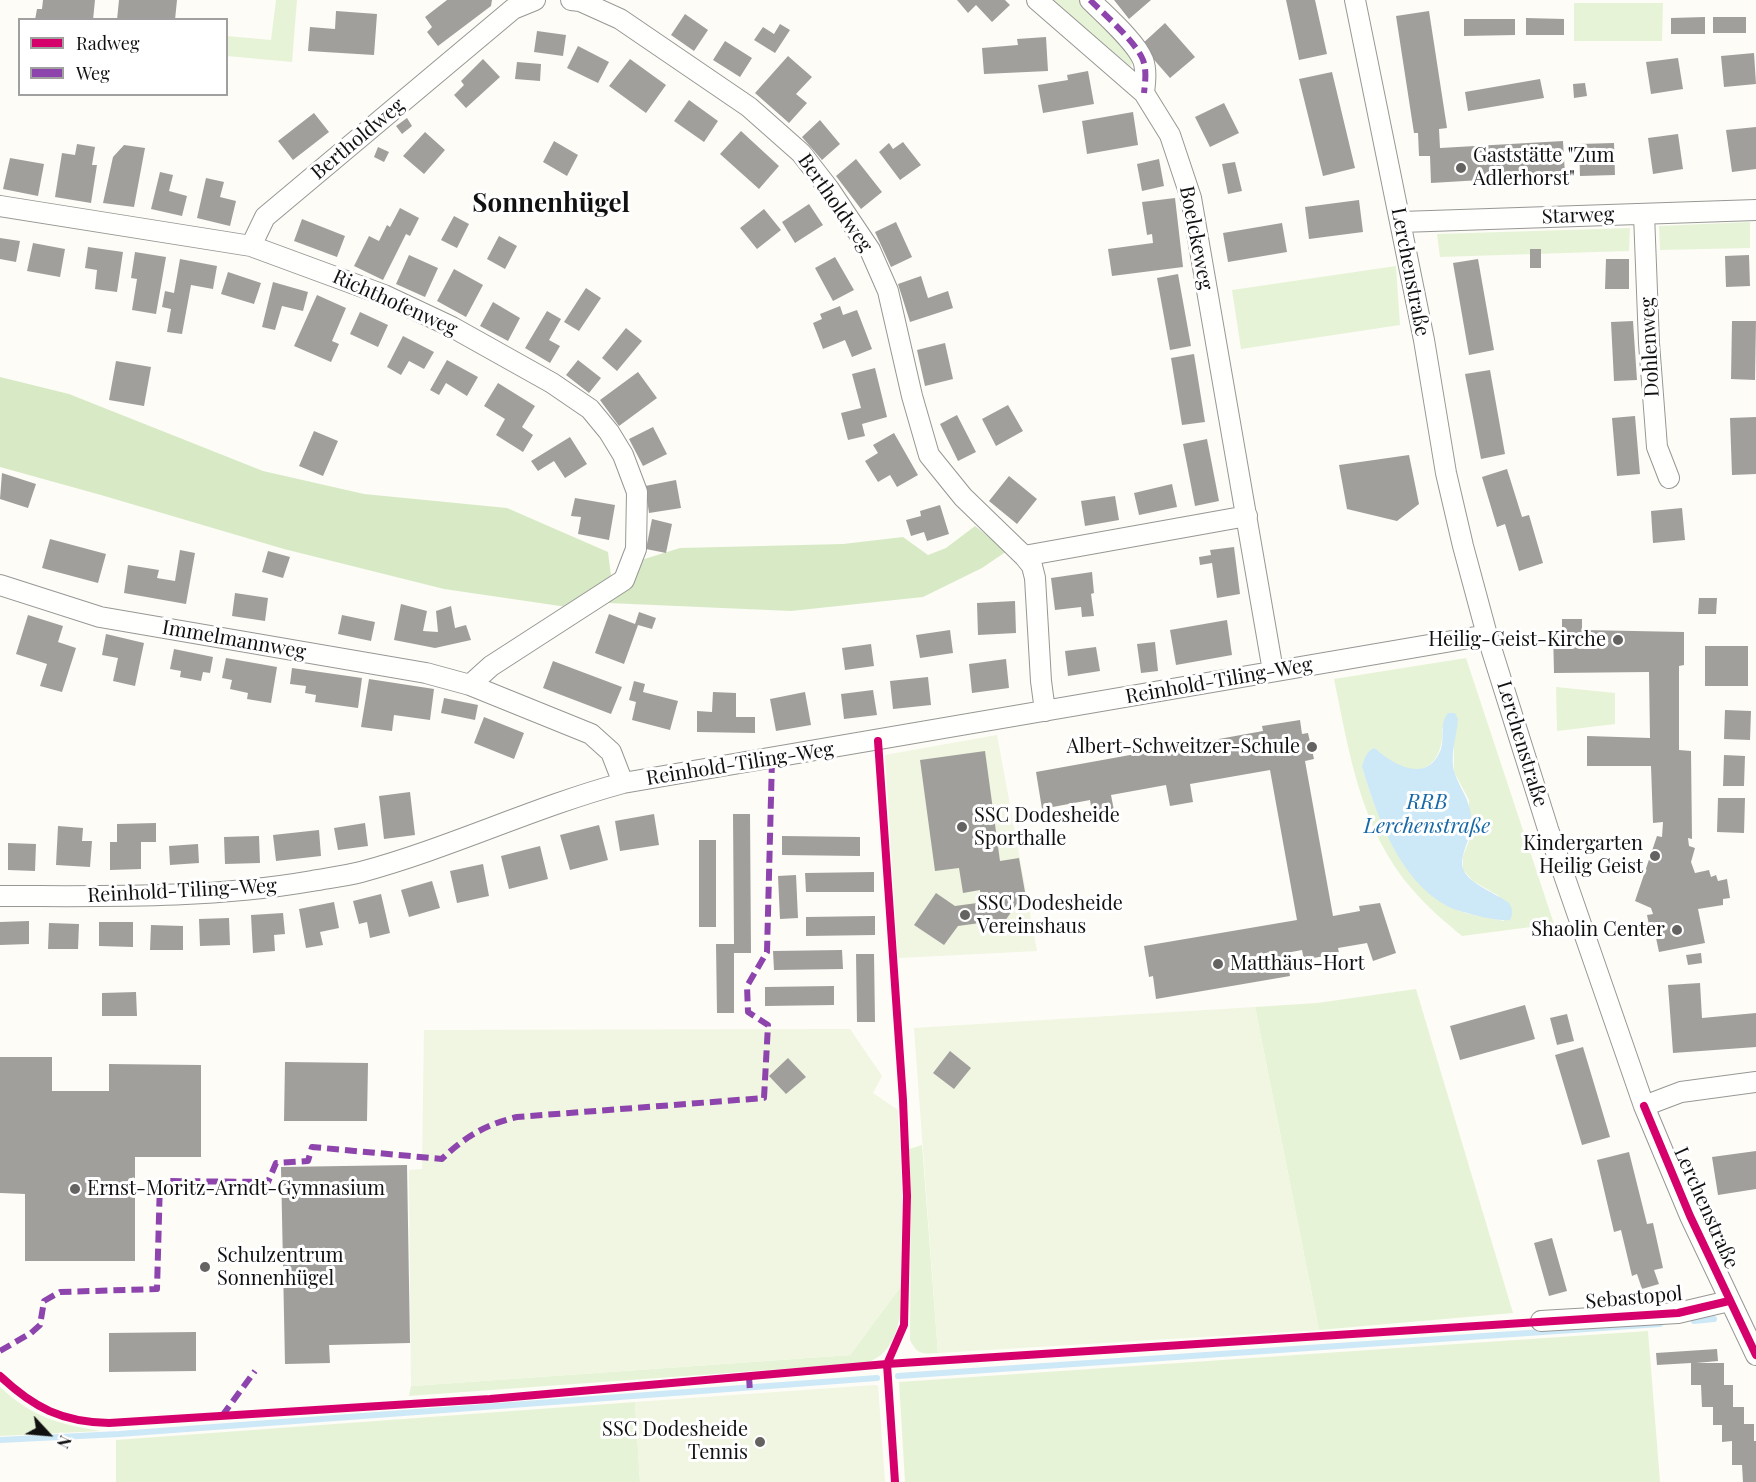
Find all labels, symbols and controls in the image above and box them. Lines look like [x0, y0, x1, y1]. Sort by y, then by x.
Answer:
legend [18, 18, 228, 96]
text: Radweg [76, 31, 139, 55]
text: Weg [76, 61, 110, 85]
street label: Bertholdweg [307, 93, 409, 185]
place label: Gaststätte "Zum Adlerhorst" [1473, 144, 1614, 191]
street label: Bertholdweg [792, 149, 878, 257]
marker: Gaststätte "Zum Adlerhorst" [1454, 161, 1468, 175]
street label: Boelckeweg [1174, 184, 1218, 292]
district label: Sonnenhügel [472, 188, 630, 220]
street label: Starweg [1541, 203, 1615, 229]
street label: Lerchenstraße [1386, 206, 1434, 338]
street label: Richthofenweg [329, 265, 461, 341]
street label: Dohlenweg [1635, 296, 1665, 398]
street label: Immelmannweg [160, 616, 308, 664]
place label: Heilig-Geist-Kirche [1428, 628, 1606, 652]
marker: Heilig-Geist-Kirche [1611, 633, 1625, 647]
street label: Reinhold-Tiling-Weg [1124, 653, 1314, 709]
street label: Lerchenstraße [1491, 678, 1553, 810]
place label: Albert-Schweitzer-Schule [1066, 735, 1300, 759]
street label: Reinhold-Tiling-Weg [644, 737, 836, 791]
marker: Albert-Schweitzer-Schule [1305, 740, 1319, 754]
water label: RRB Lerchenstraße [1364, 789, 1490, 839]
place label: SSC Dodesheide Sporthalle [974, 804, 1120, 851]
marker: SSC Dodesheide Sporthalle [955, 820, 969, 834]
place label: Kindergarten Heilig Geist [1523, 832, 1643, 879]
marker: Kindergarten Heilig Geist [1648, 849, 1662, 863]
street label: Reinhold-Tiling-Weg [87, 874, 277, 908]
place label: SSC Dodesheide Vereinshaus [977, 892, 1123, 939]
marker: SSC Dodesheide Vereinshaus [958, 908, 972, 922]
place label: Shaolin Center [1531, 918, 1665, 942]
marker: Shaolin Center [1670, 923, 1684, 937]
place label: Matthäus-Hort [1230, 952, 1365, 976]
marker: Matthäus-Hort [1211, 957, 1225, 971]
street label: Lerchenstraße [1668, 1143, 1744, 1273]
place label: Ernst-Moritz-Arndt-Gymnasium [87, 1177, 385, 1201]
marker: Ernst-Moritz-Arndt-Gymnasium [68, 1182, 82, 1196]
place label: Schulzentrum Sonnenhügel [217, 1244, 344, 1291]
marker: Schulzentrum Sonnenhügel [198, 1260, 212, 1274]
street label: Sebastopol [1585, 1282, 1683, 1314]
north arrow [18, 1404, 78, 1464]
place label: SSC Dodesheide Tennis [602, 1418, 748, 1465]
text: N [53, 1432, 77, 1452]
marker: SSC Dodesheide Tennis [753, 1435, 767, 1449]

